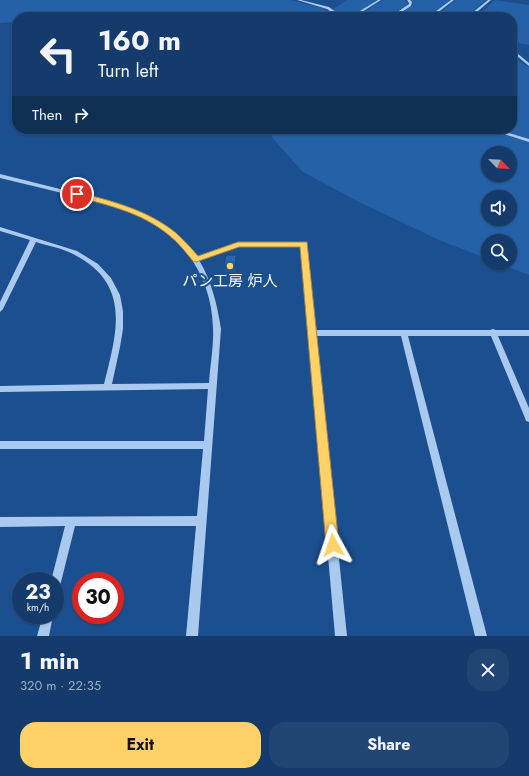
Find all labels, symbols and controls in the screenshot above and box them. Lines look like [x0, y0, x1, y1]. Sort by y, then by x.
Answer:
text: 160 m [98, 20, 181, 61]
icon: left [32, 28, 84, 80]
text: Turn left [98, 58, 158, 84]
text: Then [32, 104, 62, 126]
icon: right [70, 104, 92, 126]
north arrow [481, 146, 517, 182]
map controls [481, 146, 517, 270]
pin [60, 177, 94, 211]
icon: arrive [66, 183, 88, 205]
button: sound [481, 190, 517, 226]
button: search [481, 234, 517, 270]
marker: パン工房 炉人 [225, 261, 235, 271]
place label: パン工房 炉人 [182, 270, 278, 292]
position arrow [312, 524, 354, 566]
speed limit sign: 30 [72, 572, 124, 624]
text: 23 [25, 578, 51, 607]
text: km/h [27, 600, 49, 615]
text: 1 min [20, 643, 80, 678]
button: close [467, 649, 509, 691]
text: 320 m · 22:35 [20, 676, 101, 695]
button: Exit [20, 722, 261, 768]
button: Share [269, 722, 509, 768]

